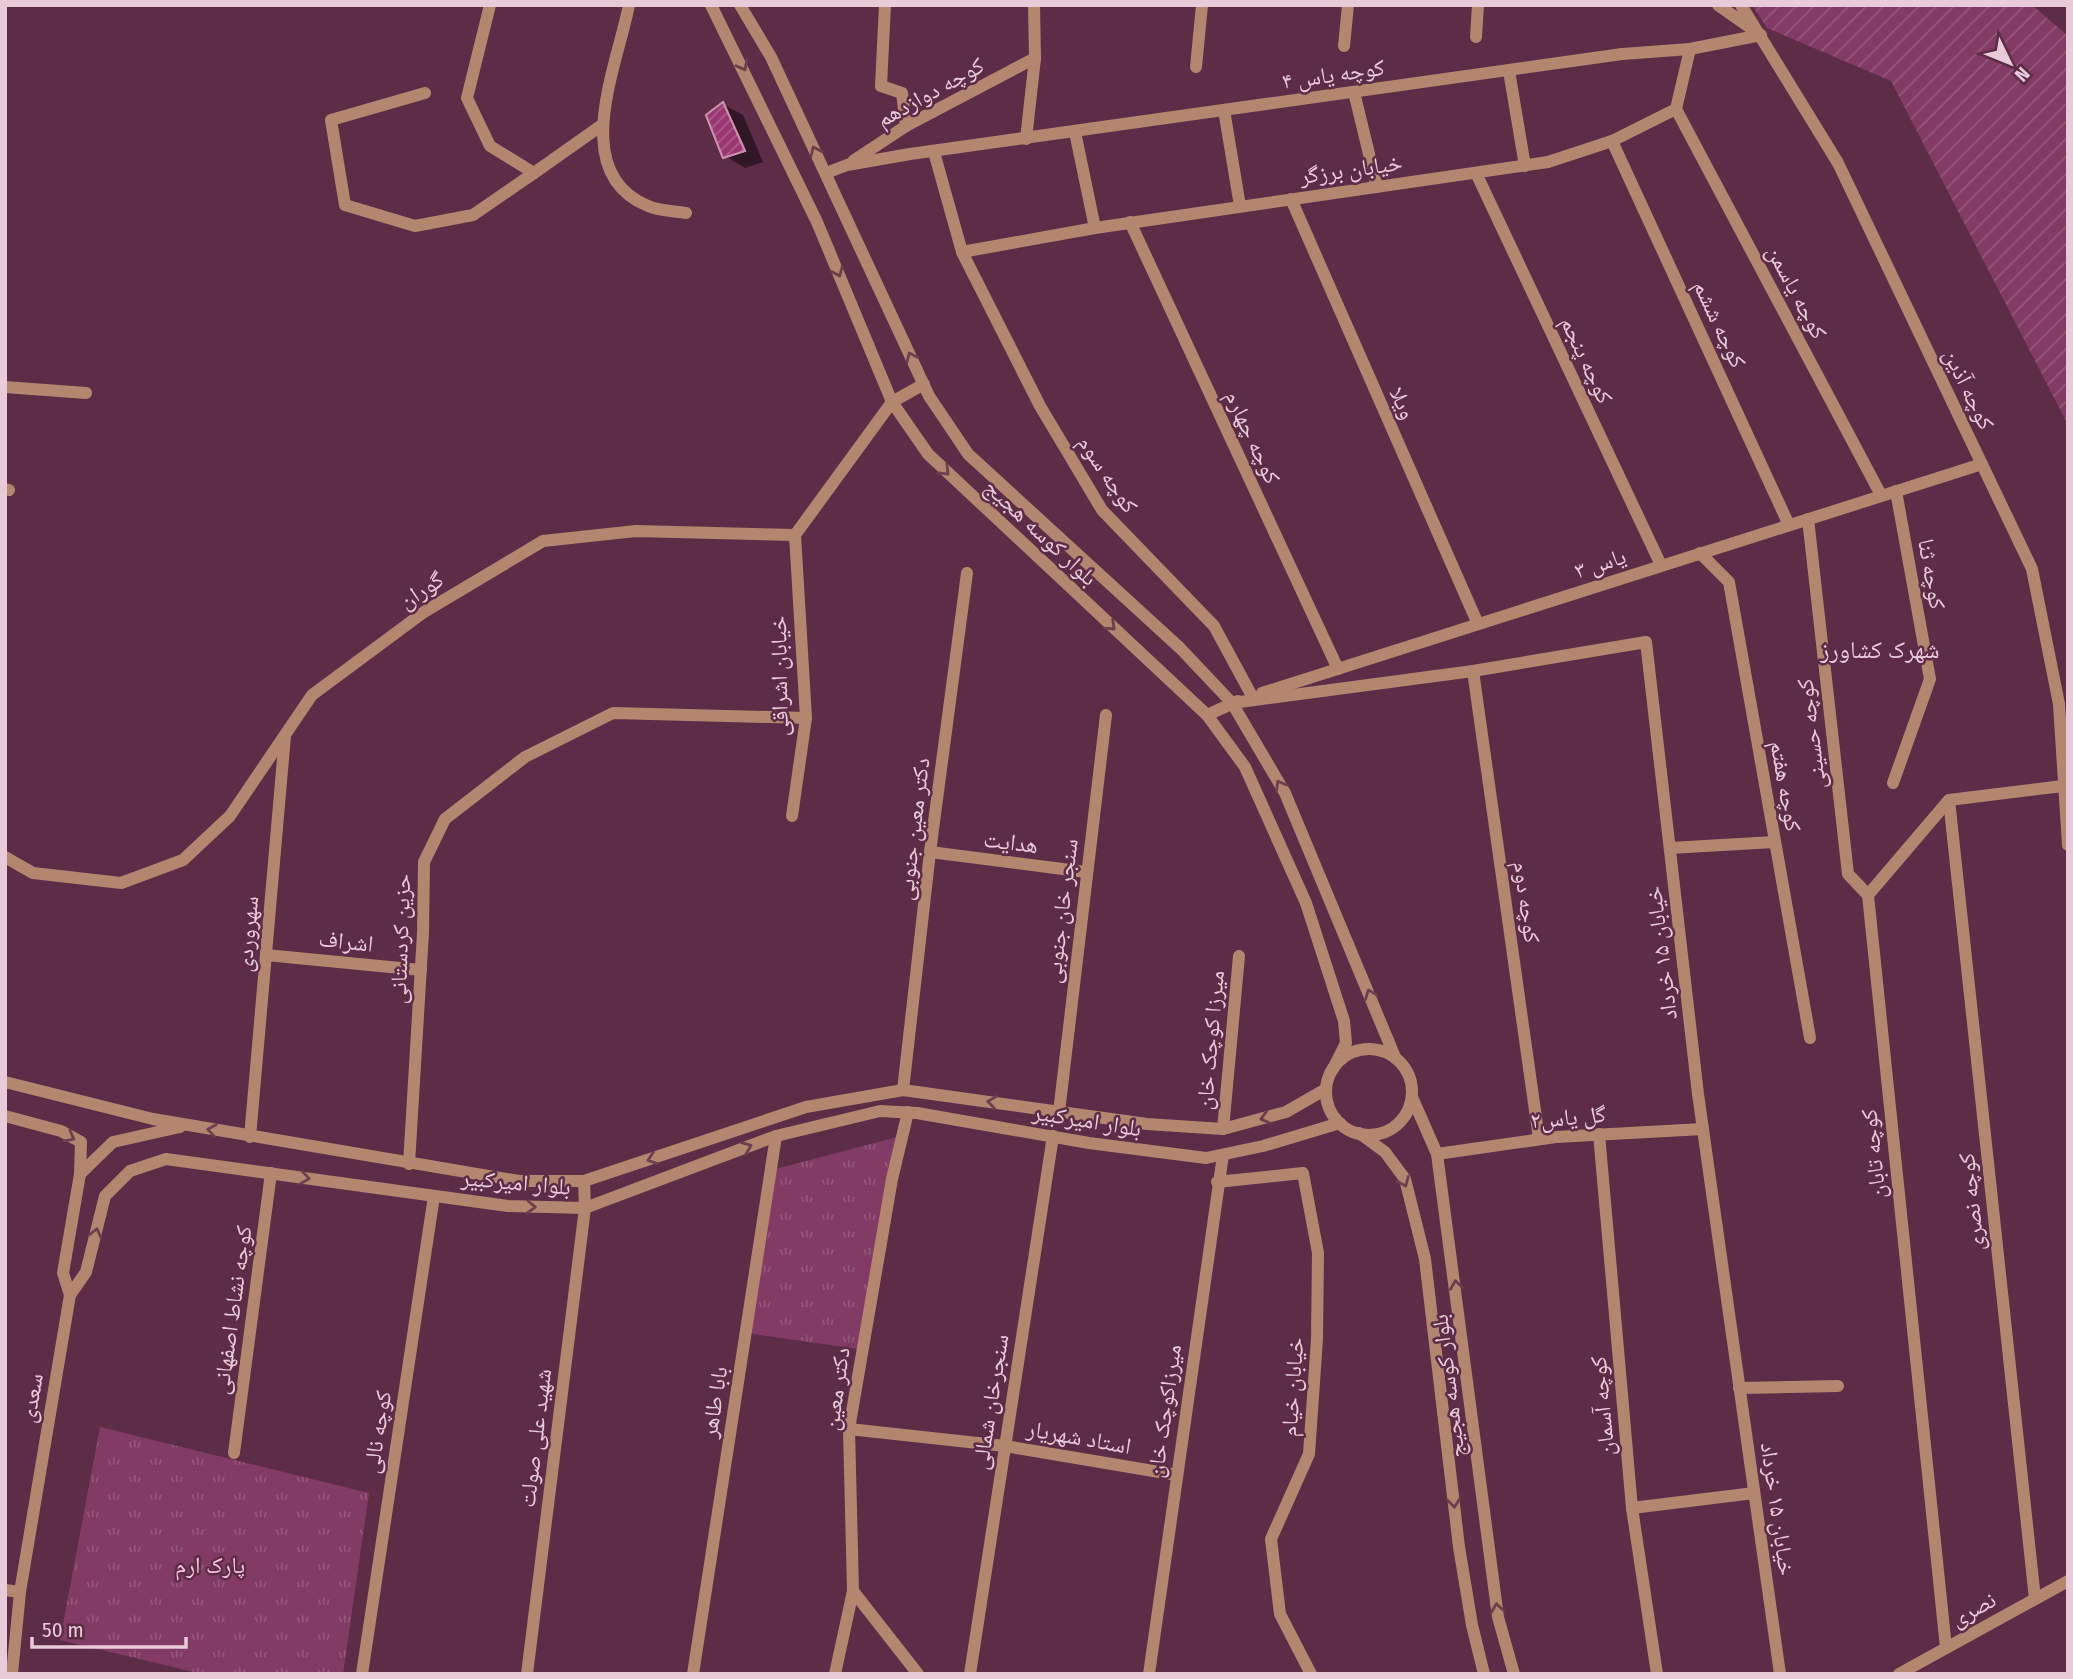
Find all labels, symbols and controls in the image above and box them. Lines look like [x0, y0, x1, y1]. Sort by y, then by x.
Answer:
north arrow [1975, 28, 2045, 98]
street label: کوچه دوازدهم [871, 51, 990, 135]
street label: کوچه یاس ۴ [1280, 53, 1387, 95]
one-way arrow [735, 59, 748, 71]
text: N [2010, 62, 2034, 86]
one-way arrow [809, 146, 823, 158]
street label: خیابان برزگر [1297, 148, 1404, 190]
street label: کوچه یاسمن [1761, 240, 1834, 344]
one-way arrow [830, 265, 844, 278]
street label: کوچه ششم [1686, 276, 1753, 373]
street label: کوچه پنجم [1553, 312, 1619, 409]
street label: کوچه آذین [1937, 344, 2001, 435]
one-way arrow [906, 352, 920, 364]
street label: ویلا [1384, 382, 1422, 424]
street label: کوچه چهارم [1217, 386, 1287, 490]
street label: کوچه سوم [1070, 430, 1144, 520]
one-way arrow [937, 462, 950, 475]
street label: بلوار کوسه هجیج [978, 473, 1103, 592]
street label: کوچه ثنا [1912, 537, 1952, 612]
street label: یاس ۳ [1571, 542, 1629, 584]
street label: گوران [393, 565, 449, 615]
street label: خیابان اشراقی [764, 615, 794, 737]
one-way arrow [1103, 618, 1116, 630]
district label: شهرک کشاورز [1819, 636, 1940, 664]
street label: کوچه حسینی [1790, 677, 1832, 791]
street label: کوچه هفتم [1762, 738, 1808, 834]
street label: دکتر معین جنوبی [890, 756, 936, 902]
one-way arrow [1275, 780, 1288, 792]
street label: هدایت [982, 825, 1040, 859]
street label: سنجر خان جنوبی [1038, 837, 1084, 985]
street label: کوچه دوم [1505, 859, 1547, 945]
street label: حزین کردستانی [384, 873, 416, 1005]
street label: خیابان ۱۵ خرداد [1639, 885, 1683, 1021]
street label: سهروردی [230, 895, 264, 973]
street label: اشراف [317, 924, 375, 958]
street label: میرزا کوچک خان [1190, 969, 1230, 1111]
one-way arrow [1364, 988, 1378, 1000]
one-way arrow [986, 1095, 998, 1110]
street label: بلوار امیرکبیر [1030, 1097, 1143, 1142]
street label: گل یاس۲ [1529, 1100, 1607, 1134]
street label: کوچه تابان [1854, 1107, 1892, 1200]
one-way arrow [1259, 1110, 1271, 1124]
one-way arrow [206, 1123, 218, 1138]
one-way arrow [63, 1128, 75, 1142]
one-way arrow [741, 1142, 753, 1156]
one-way arrow [647, 1151, 659, 1165]
street label: کوچه نصری [1952, 1151, 1990, 1252]
street label: بلوار امیرکبیر [459, 1163, 572, 1201]
one-way arrow [299, 1170, 311, 1185]
one-way arrow [1395, 1175, 1409, 1187]
one-way arrow [525, 1199, 536, 1214]
street label: کوچه نشاط اصفهانی [206, 1223, 258, 1396]
one-way arrow [88, 1227, 102, 1239]
one-way arrow [1449, 1279, 1464, 1291]
street label: بلوار کوسه هجیج [1425, 1313, 1472, 1459]
street label: سنجرخان شمالی [965, 1332, 1015, 1472]
street label: خیابان خیام [1275, 1336, 1311, 1438]
street label: میرزاکوچک خان [1141, 1342, 1187, 1480]
street label: دکتر معین [816, 1346, 856, 1432]
street label: کوچه آسمان [1584, 1354, 1620, 1457]
street label: بابا طاهر [694, 1364, 733, 1441]
street label: شهید علی صولت [513, 1367, 557, 1509]
street label: سعدی [13, 1371, 49, 1425]
street label: کوچه نالی [357, 1388, 397, 1475]
street label: استاد شهریار [1024, 1414, 1133, 1460]
street label: خیابان ۱۵ خرداد [1755, 1441, 1801, 1577]
one-way arrow [1447, 1497, 1462, 1508]
park label: پارک ارم [175, 1551, 245, 1581]
street label: نصری [1945, 1585, 2001, 1633]
one-way arrow [1490, 1602, 1505, 1614]
scale bar [32, 1606, 186, 1650]
text: 50 m [42, 1617, 84, 1643]

